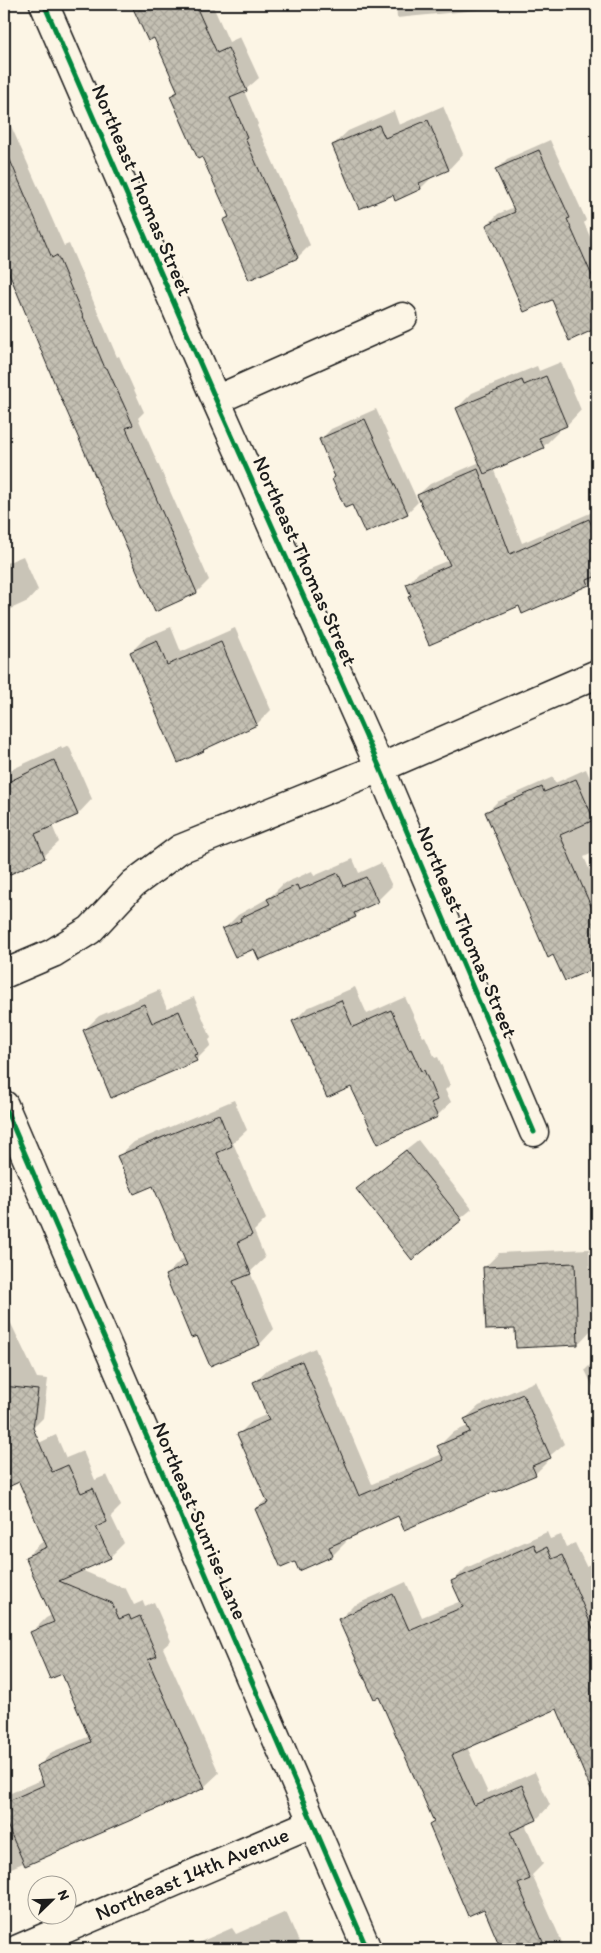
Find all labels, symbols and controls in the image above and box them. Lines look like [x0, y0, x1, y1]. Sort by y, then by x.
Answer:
street label: Northeast Thomas Street [87, 80, 198, 299]
street label: Northeast Thomas Street [248, 452, 363, 670]
street label: Northeast Thomas Street [412, 822, 523, 1041]
street label: Northeast Sunrise Lane [148, 1418, 253, 1623]
street label: Northeast 14th Avenue [91, 1821, 292, 1926]
north arrow [28, 1876, 78, 1926]
text: N [54, 1887, 73, 1903]

